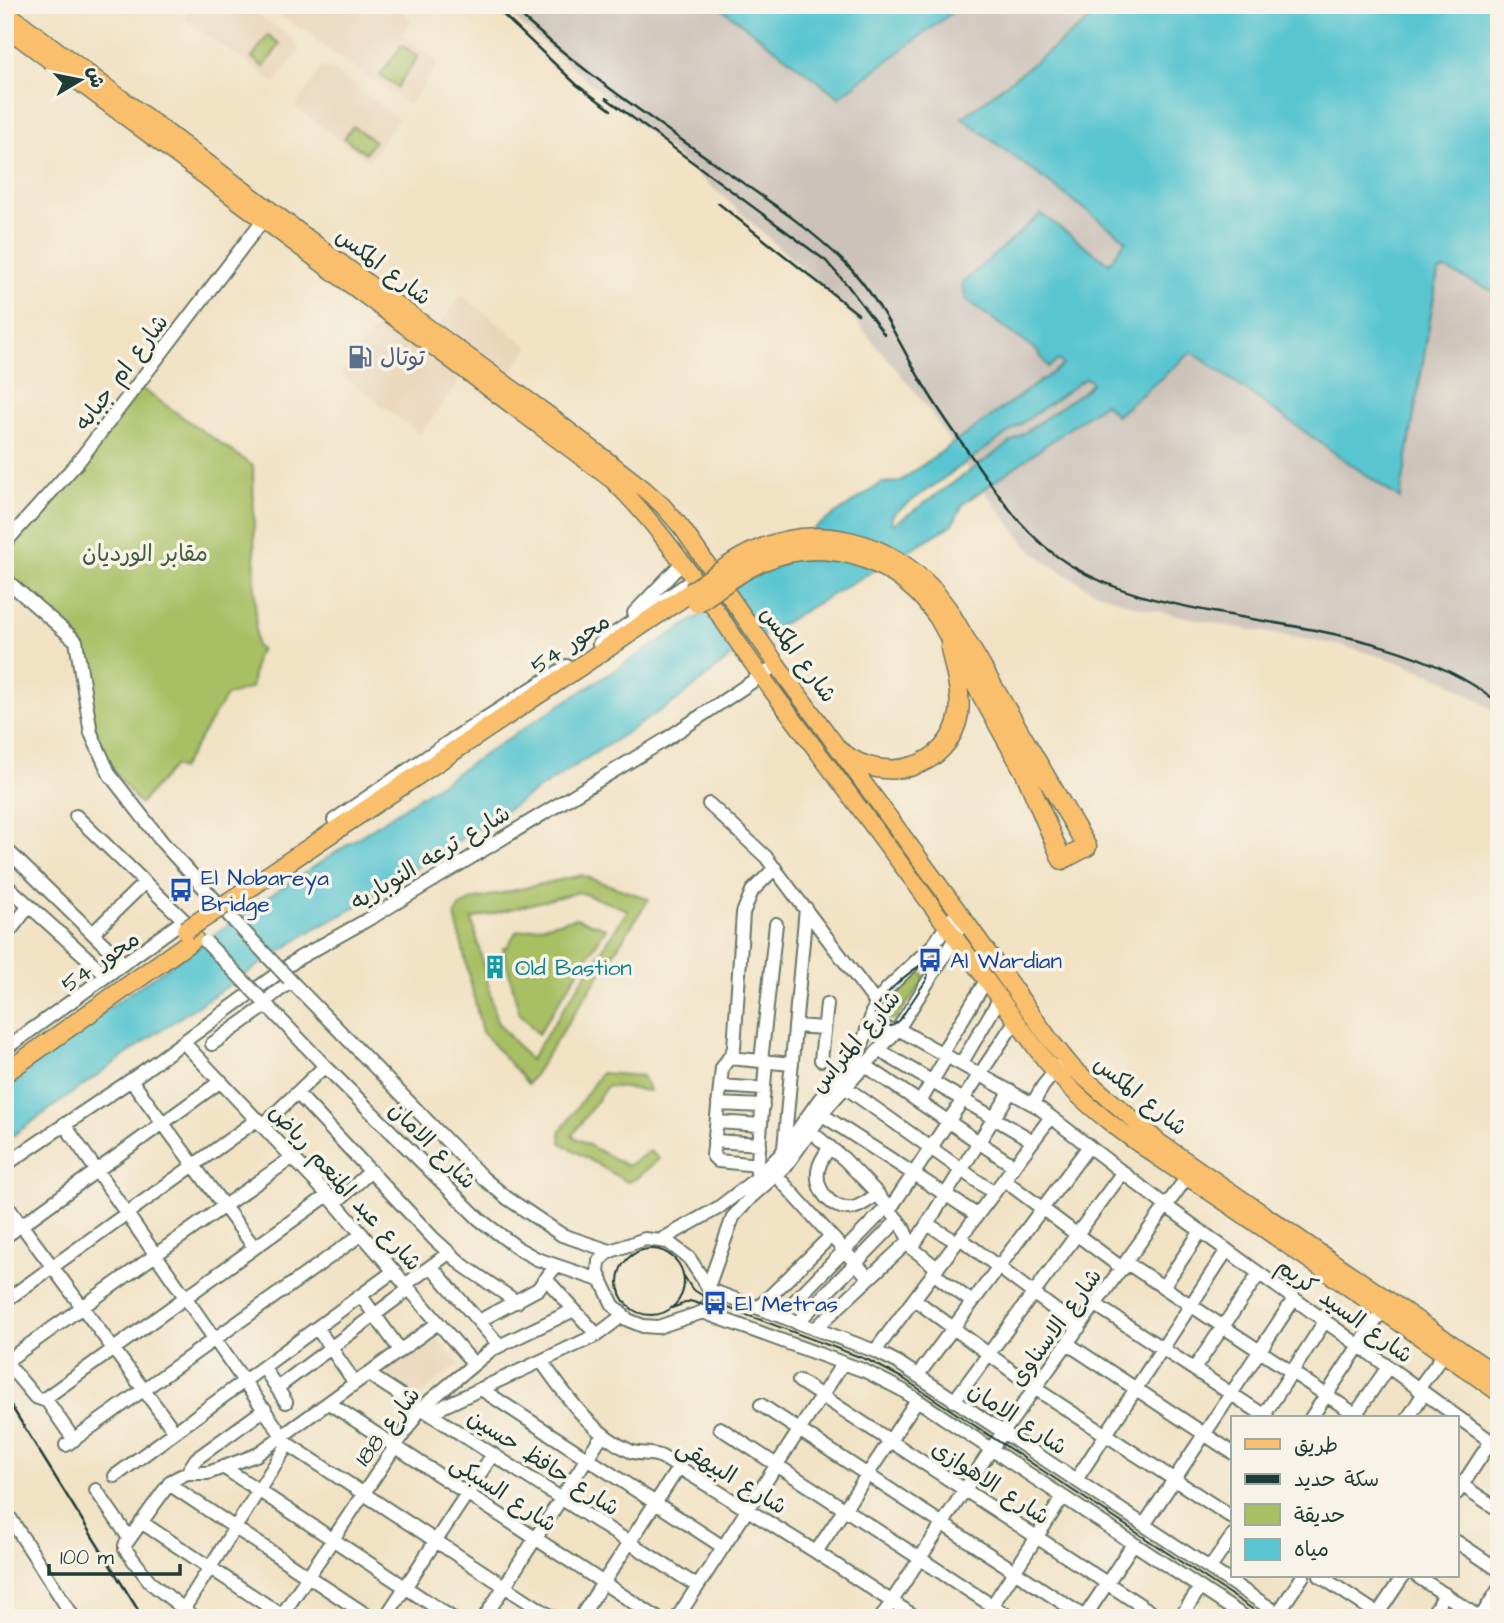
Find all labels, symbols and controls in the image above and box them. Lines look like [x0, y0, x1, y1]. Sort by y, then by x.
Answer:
north arrow [46, 46, 116, 116]
text: ش [80, 65, 110, 90]
street label: شارع المكس [329, 220, 438, 313]
street label: شارع ام جبابه [67, 308, 177, 438]
place label: توتال [380, 342, 425, 374]
fuel station icon: توتال [346, 343, 374, 371]
park label: مقابر الورديان [82, 538, 208, 570]
street label: شارع المكس [752, 600, 844, 709]
street label: محور 54 [525, 606, 616, 682]
street label: شارع ترعه النوباريه [345, 798, 516, 918]
place label: El Nobareya Bridge [201, 862, 329, 921]
bus stop icon: El Nobareya Bridge [167, 876, 195, 904]
street label: محور 54 [55, 923, 146, 1000]
place label: Al Wardian [950, 945, 1062, 977]
bus stop icon: Al Wardian [916, 946, 944, 974]
place label: Old Bastion [515, 952, 632, 984]
building icon: Old Bastion [481, 953, 509, 981]
street label: شارع المتراس [803, 983, 908, 1100]
street label: شارع المكس [1087, 1048, 1194, 1144]
street label: شارع الامان [381, 1095, 483, 1197]
street label: شارع عبد المنعم رياض [261, 1097, 429, 1279]
street label: شارع السيد كريم [1269, 1250, 1419, 1372]
street label: شارع الاسناوى [1002, 1262, 1110, 1393]
place label: El Metras [735, 1288, 838, 1320]
bus stop icon: El Metras [701, 1289, 729, 1317]
street label: شارع الامان [962, 1375, 1073, 1463]
street label: شارع 188 [347, 1380, 428, 1473]
street label: شارع حافظ حسين [461, 1402, 626, 1524]
legend [1231, 1416, 1458, 1578]
street label: شارع البيهقى [670, 1431, 793, 1523]
text: طريق [1294, 1431, 1338, 1460]
street label: شارع الاهوازى [925, 1433, 1056, 1533]
street label: شارع السبكى [444, 1447, 563, 1540]
text: سكة حديد [1294, 1465, 1379, 1494]
text: حديقة [1294, 1501, 1345, 1530]
scale bar [49, 1532, 180, 1576]
text: مياه [1294, 1535, 1329, 1564]
text: 100 m [60, 1543, 115, 1572]

